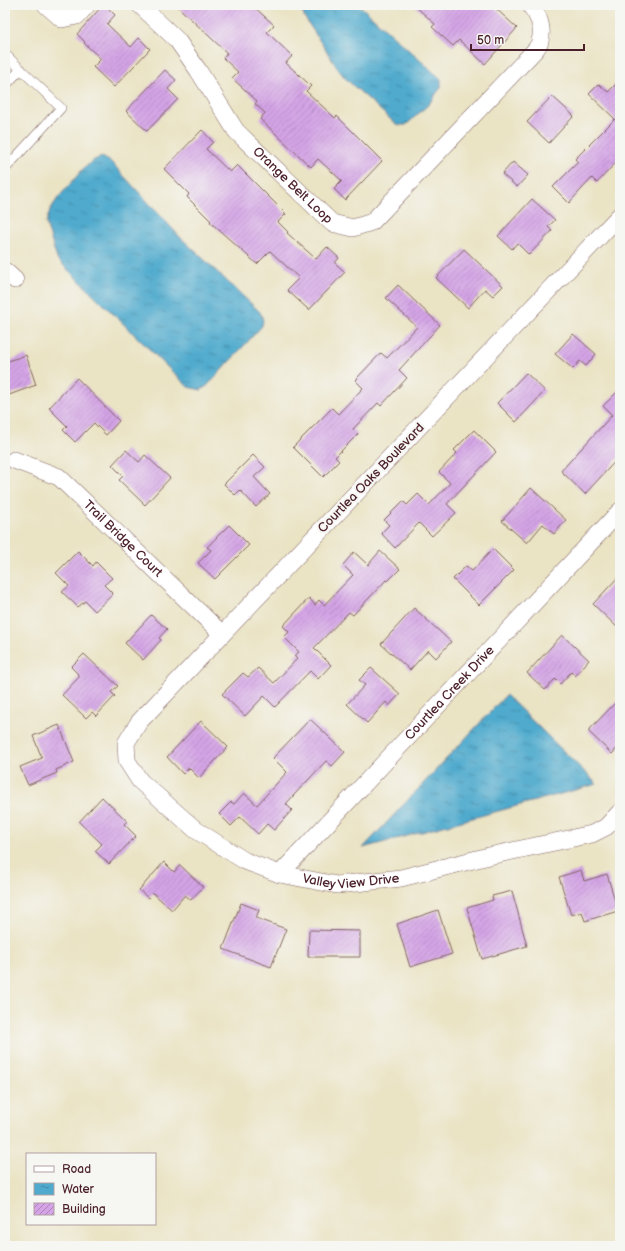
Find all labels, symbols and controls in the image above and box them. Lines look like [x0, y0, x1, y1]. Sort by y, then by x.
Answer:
scale bar [471, 26, 584, 52]
text: 50 m [477, 33, 504, 48]
street label: Orange Belt Loop [250, 144, 336, 227]
street label: Courtlea Oaks Boulevard [314, 420, 428, 536]
street label: Trail Bridge Court [80, 497, 166, 580]
street label: Courtlea Creek Drive [401, 642, 498, 744]
street label: Valley View Drive [301, 870, 400, 893]
legend [26, 1153, 156, 1225]
text: Road [62, 1162, 91, 1177]
text: Water [62, 1182, 94, 1197]
text: Building [62, 1202, 106, 1217]

